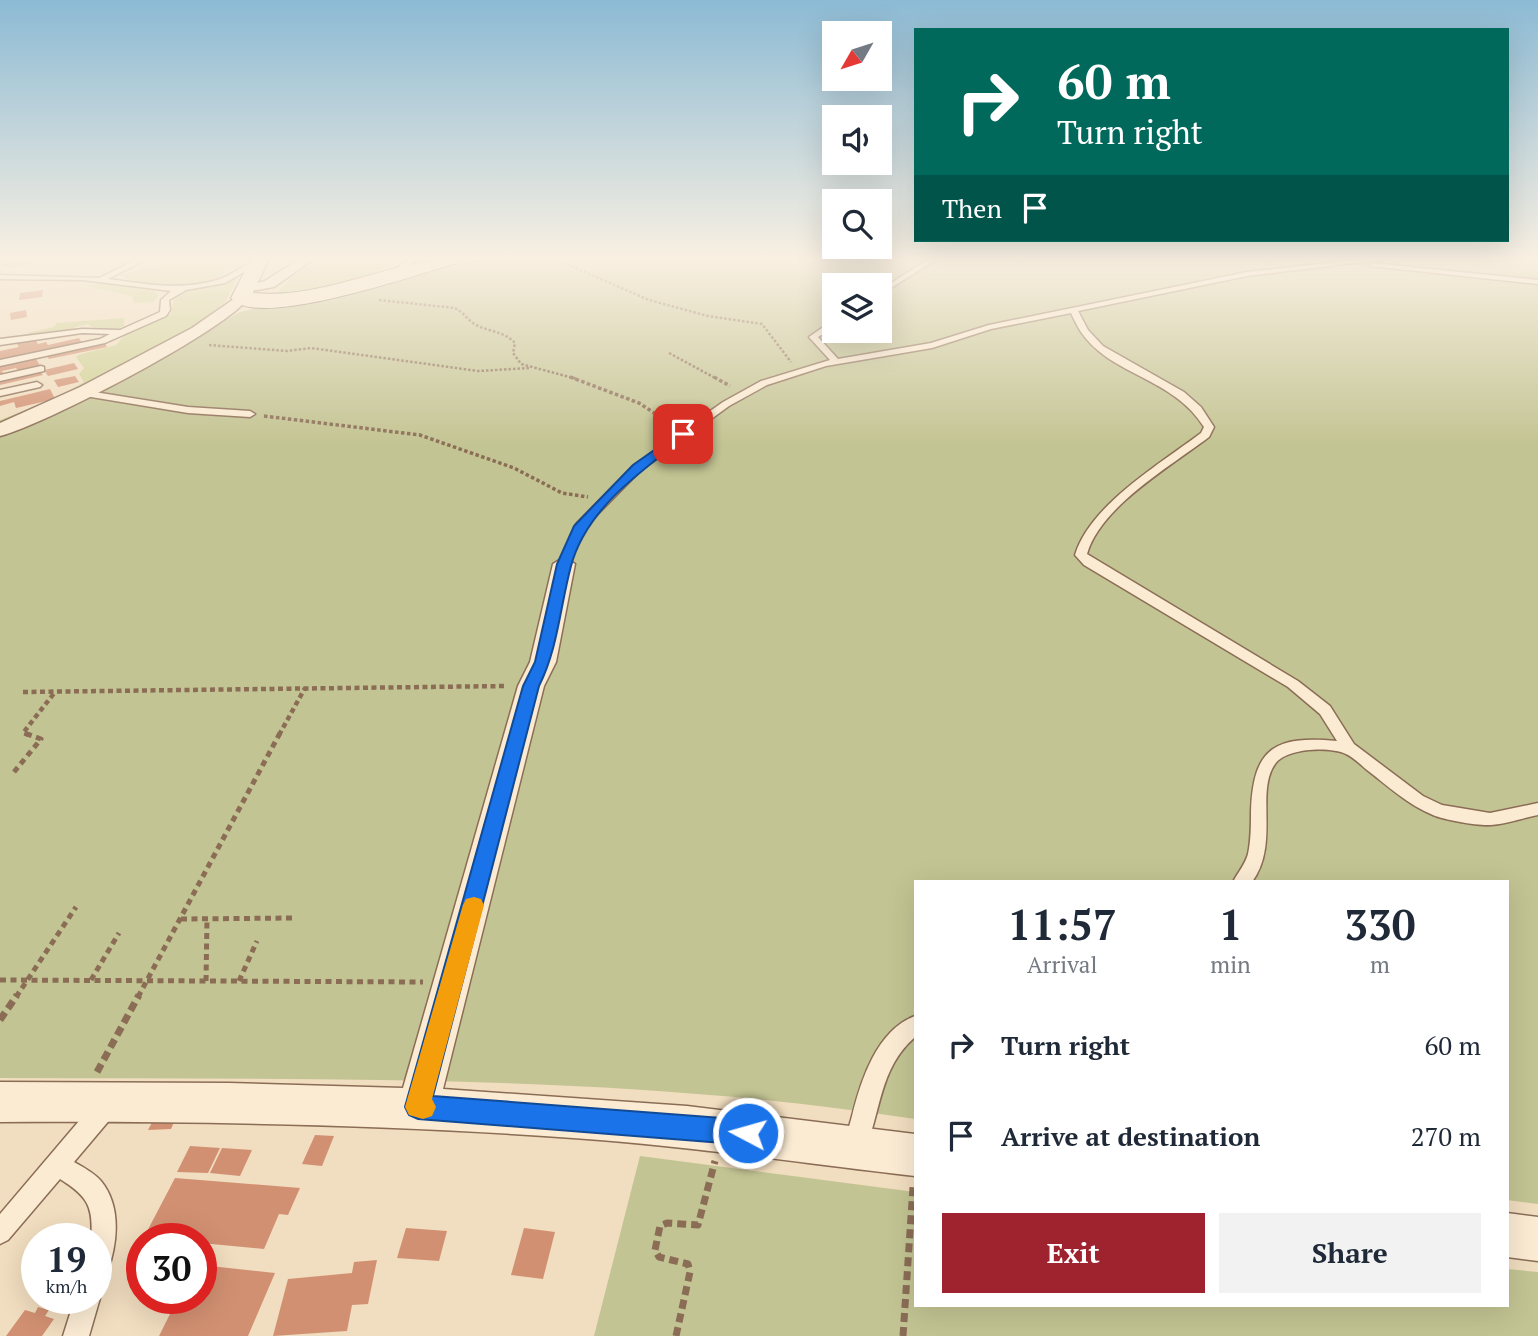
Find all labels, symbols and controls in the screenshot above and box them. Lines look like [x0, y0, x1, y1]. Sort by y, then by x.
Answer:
north arrow [822, 21, 892, 91]
map controls [822, 21, 892, 343]
text: 60 m [1057, 48, 1171, 113]
icon: right [942, 56, 1033, 147]
button: sound [822, 105, 892, 175]
text: Turn right [1057, 111, 1203, 153]
button: search [822, 189, 892, 259]
icon: arrive [1016, 189, 1054, 227]
text: Then [942, 191, 1002, 225]
button: layers [822, 273, 892, 343]
pin [653, 404, 713, 464]
icon: arrive [664, 415, 702, 453]
text: 11:57 [1008, 896, 1117, 952]
text: 1 [1219, 896, 1242, 952]
text: 330 [1344, 896, 1415, 952]
text: Arrival [1027, 949, 1097, 980]
text: min [1210, 949, 1251, 980]
text: m [1370, 949, 1390, 980]
icon: right [942, 1026, 980, 1064]
text: Turn right [1001, 1028, 1130, 1062]
text: 60 m [1425, 1028, 1481, 1062]
position arrow [711, 1096, 785, 1170]
icon: arrive [942, 1117, 980, 1155]
text: Arrive at destination [1001, 1119, 1260, 1153]
text: 270 m [1411, 1119, 1481, 1153]
button: Exit [942, 1213, 1205, 1293]
button: Share [1219, 1213, 1481, 1293]
speed limit sign: 30 [126, 1223, 217, 1314]
text: 19 [47, 1236, 86, 1282]
text: km/h [46, 1274, 87, 1298]

